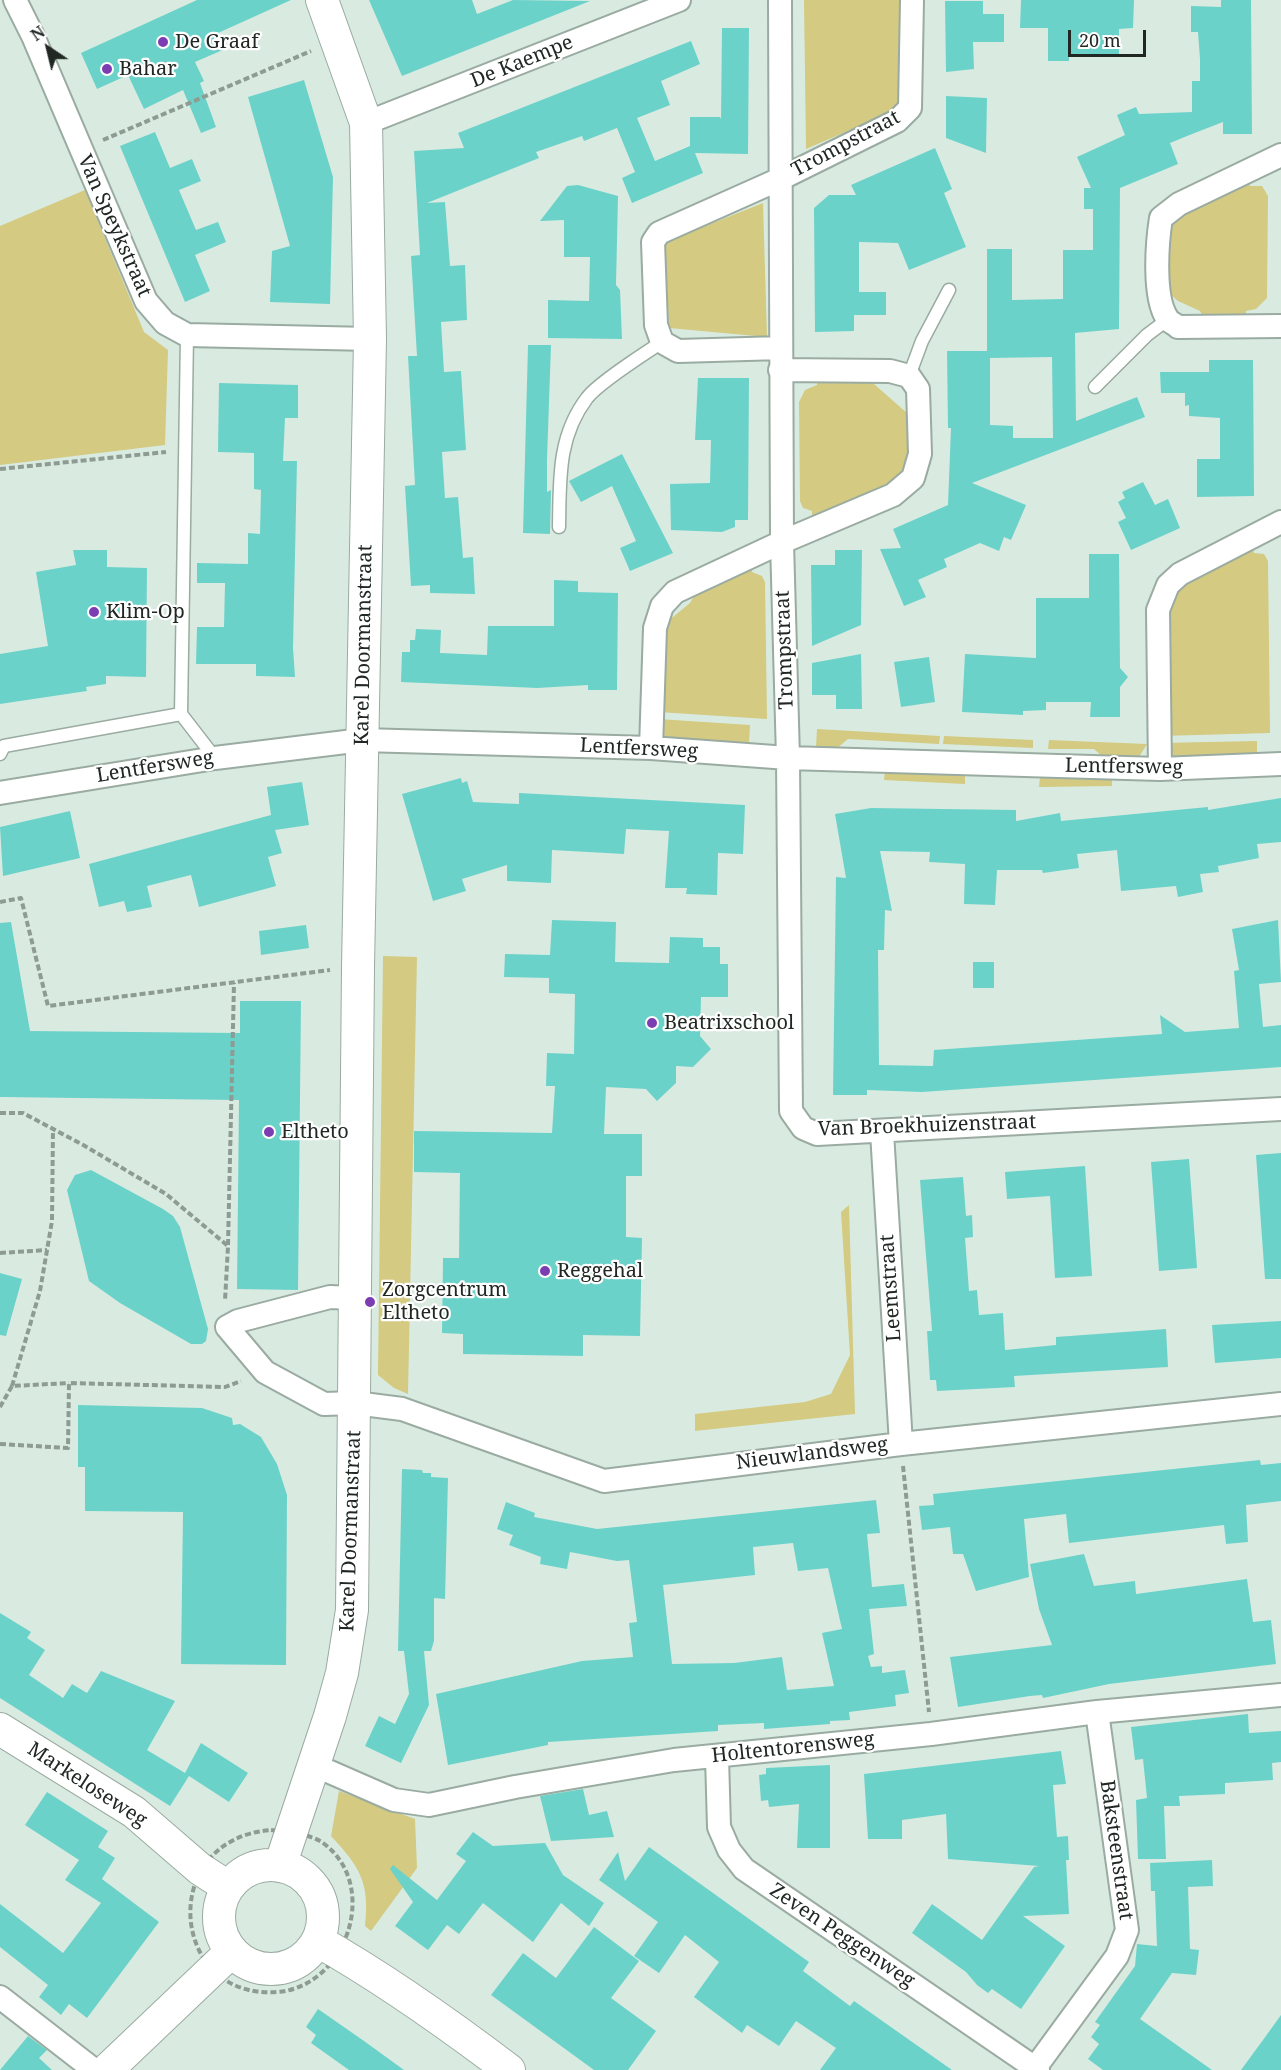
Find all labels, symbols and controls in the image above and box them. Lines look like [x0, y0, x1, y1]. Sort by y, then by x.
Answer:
north arrow [18, 18, 78, 78]
scale bar [1071, 18, 1149, 56]
text: N [26, 21, 49, 46]
text: 20 m [1079, 28, 1121, 52]
place label: De Graaf [175, 30, 259, 54]
street label: De Kaempe [467, 31, 577, 93]
marker: De Graaf [156, 35, 170, 49]
place label: Bahar [119, 57, 177, 81]
marker: Bahar [100, 62, 114, 76]
street label: Trompstraat [788, 105, 904, 183]
street label: Van Speykstraat [72, 151, 156, 301]
street label: Karel Doormanstraat [350, 544, 378, 746]
street label: Trompstraat [771, 590, 799, 710]
place label: Klim-Op [106, 600, 185, 624]
marker: Klim-Op [87, 605, 101, 619]
street label: Lentfersweg [579, 734, 699, 764]
street label: Lentfersweg [95, 746, 215, 788]
street label: Lentfersweg [1065, 754, 1183, 780]
place label: Beatrixschool [664, 1011, 794, 1035]
marker: Beatrixschool [645, 1016, 659, 1030]
street label: Van Broekhuizenstraat [817, 1110, 1037, 1142]
place label: Eltheto [281, 1120, 349, 1144]
marker: Eltheto [262, 1125, 276, 1139]
street label: Leemstraat [875, 1234, 907, 1342]
place label: Reggehal [557, 1259, 643, 1283]
marker: Reggehal [538, 1264, 552, 1278]
place label: Zorgcentrum Eltheto [382, 1278, 507, 1325]
marker: Zorgcentrum Eltheto [363, 1295, 377, 1309]
street label: Karel Doormanstraat [335, 1430, 367, 1632]
street label: Nieuwlandsweg [735, 1433, 889, 1475]
street label: Holtentorensweg [710, 1728, 876, 1768]
street label: Markeloseweg [23, 1737, 151, 1833]
street label: Baksteenstraat [1094, 1778, 1138, 1922]
street label: Zeven Peggenweg [765, 1879, 919, 1993]

